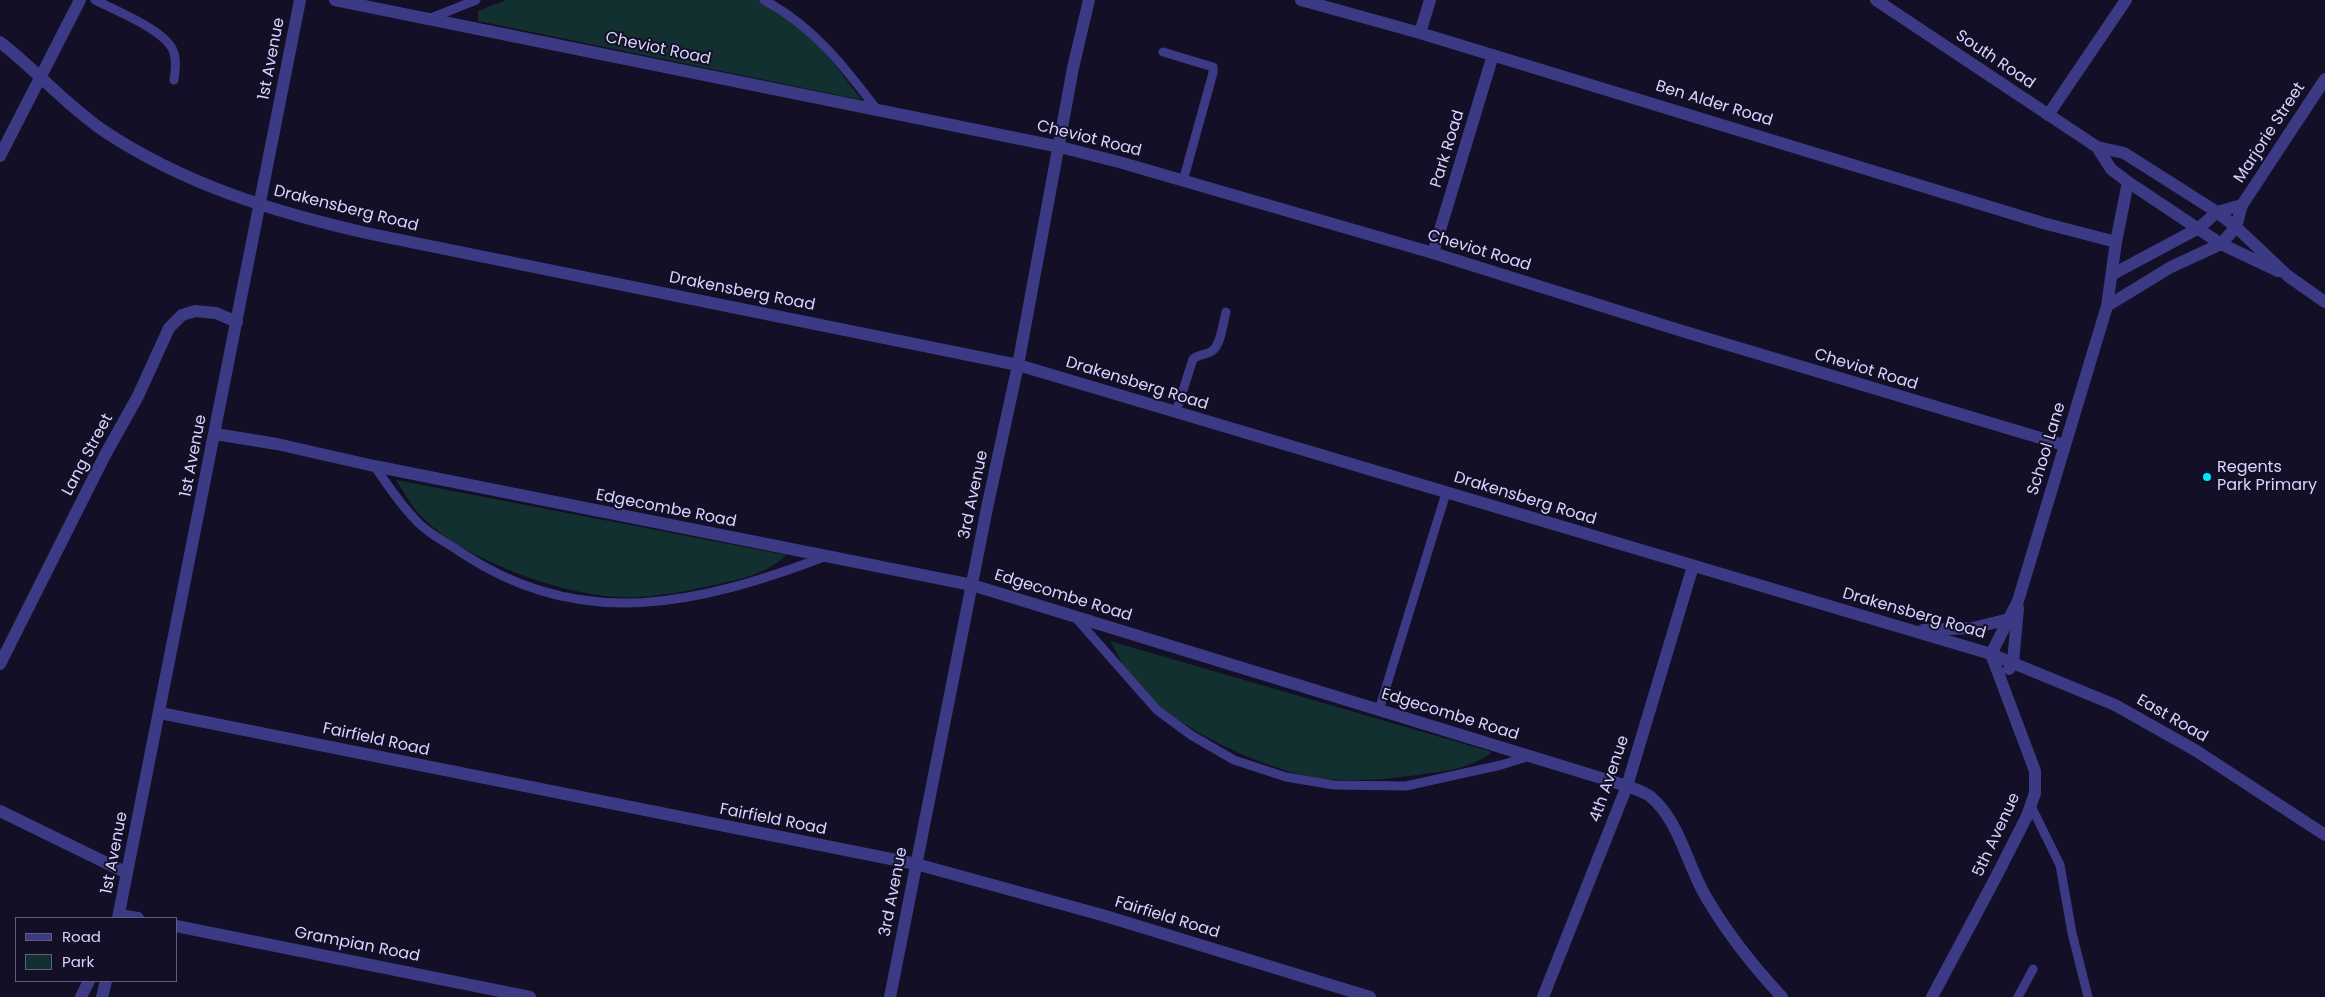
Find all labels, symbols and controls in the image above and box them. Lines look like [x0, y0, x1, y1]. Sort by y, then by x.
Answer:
street label: 1st Avenue [255, 16, 289, 102]
street label: South Road [1952, 26, 2038, 94]
street label: Cheviot Road [603, 28, 713, 70]
street label: Ben Alder Road [1653, 77, 1775, 131]
street label: Marjorie Street [2230, 79, 2310, 187]
street label: Park Road [1427, 108, 1469, 190]
street label: Cheviot Road [1035, 117, 1143, 161]
street label: Drakensberg Road [272, 182, 420, 236]
street label: Cheviot Road [1425, 226, 1533, 276]
street label: Drakensberg Road [667, 268, 817, 316]
street label: Cheviot Road [1812, 345, 1920, 395]
street label: Drakensberg Road [1063, 353, 1211, 415]
street label: School Lane [2024, 400, 2070, 498]
street label: Lang Street [58, 411, 118, 499]
street label: 1st Avenue [177, 413, 211, 499]
street label: 3rd Avenue [955, 449, 993, 541]
place label: Regents Park Primary [2217, 458, 2317, 496]
street label: Drakensberg Road [1451, 468, 1599, 530]
marker: Regents Park Primary [2201, 471, 2213, 483]
street label: Edgecombe Road [594, 486, 738, 532]
street label: Edgecombe Road [992, 566, 1134, 626]
street label: Drakensberg Road [1840, 584, 1988, 644]
street label: Edgecombe Road [1379, 685, 1521, 745]
street label: East Road [2133, 691, 2211, 747]
street label: Fairfield Road [321, 719, 431, 761]
street label: 4th Avenue [1586, 733, 1634, 825]
street label: 5th Avenue [1969, 790, 2025, 880]
street label: Fairfield Road [718, 800, 828, 840]
street label: 1st Avenue [98, 810, 132, 896]
street label: 3rd Avenue [876, 846, 912, 938]
street label: Fairfield Road [1112, 893, 1222, 943]
legend [15, 917, 178, 982]
street label: Grampian Road [293, 923, 421, 967]
text: Road [62, 926, 101, 947]
text: Park [62, 951, 94, 972]

